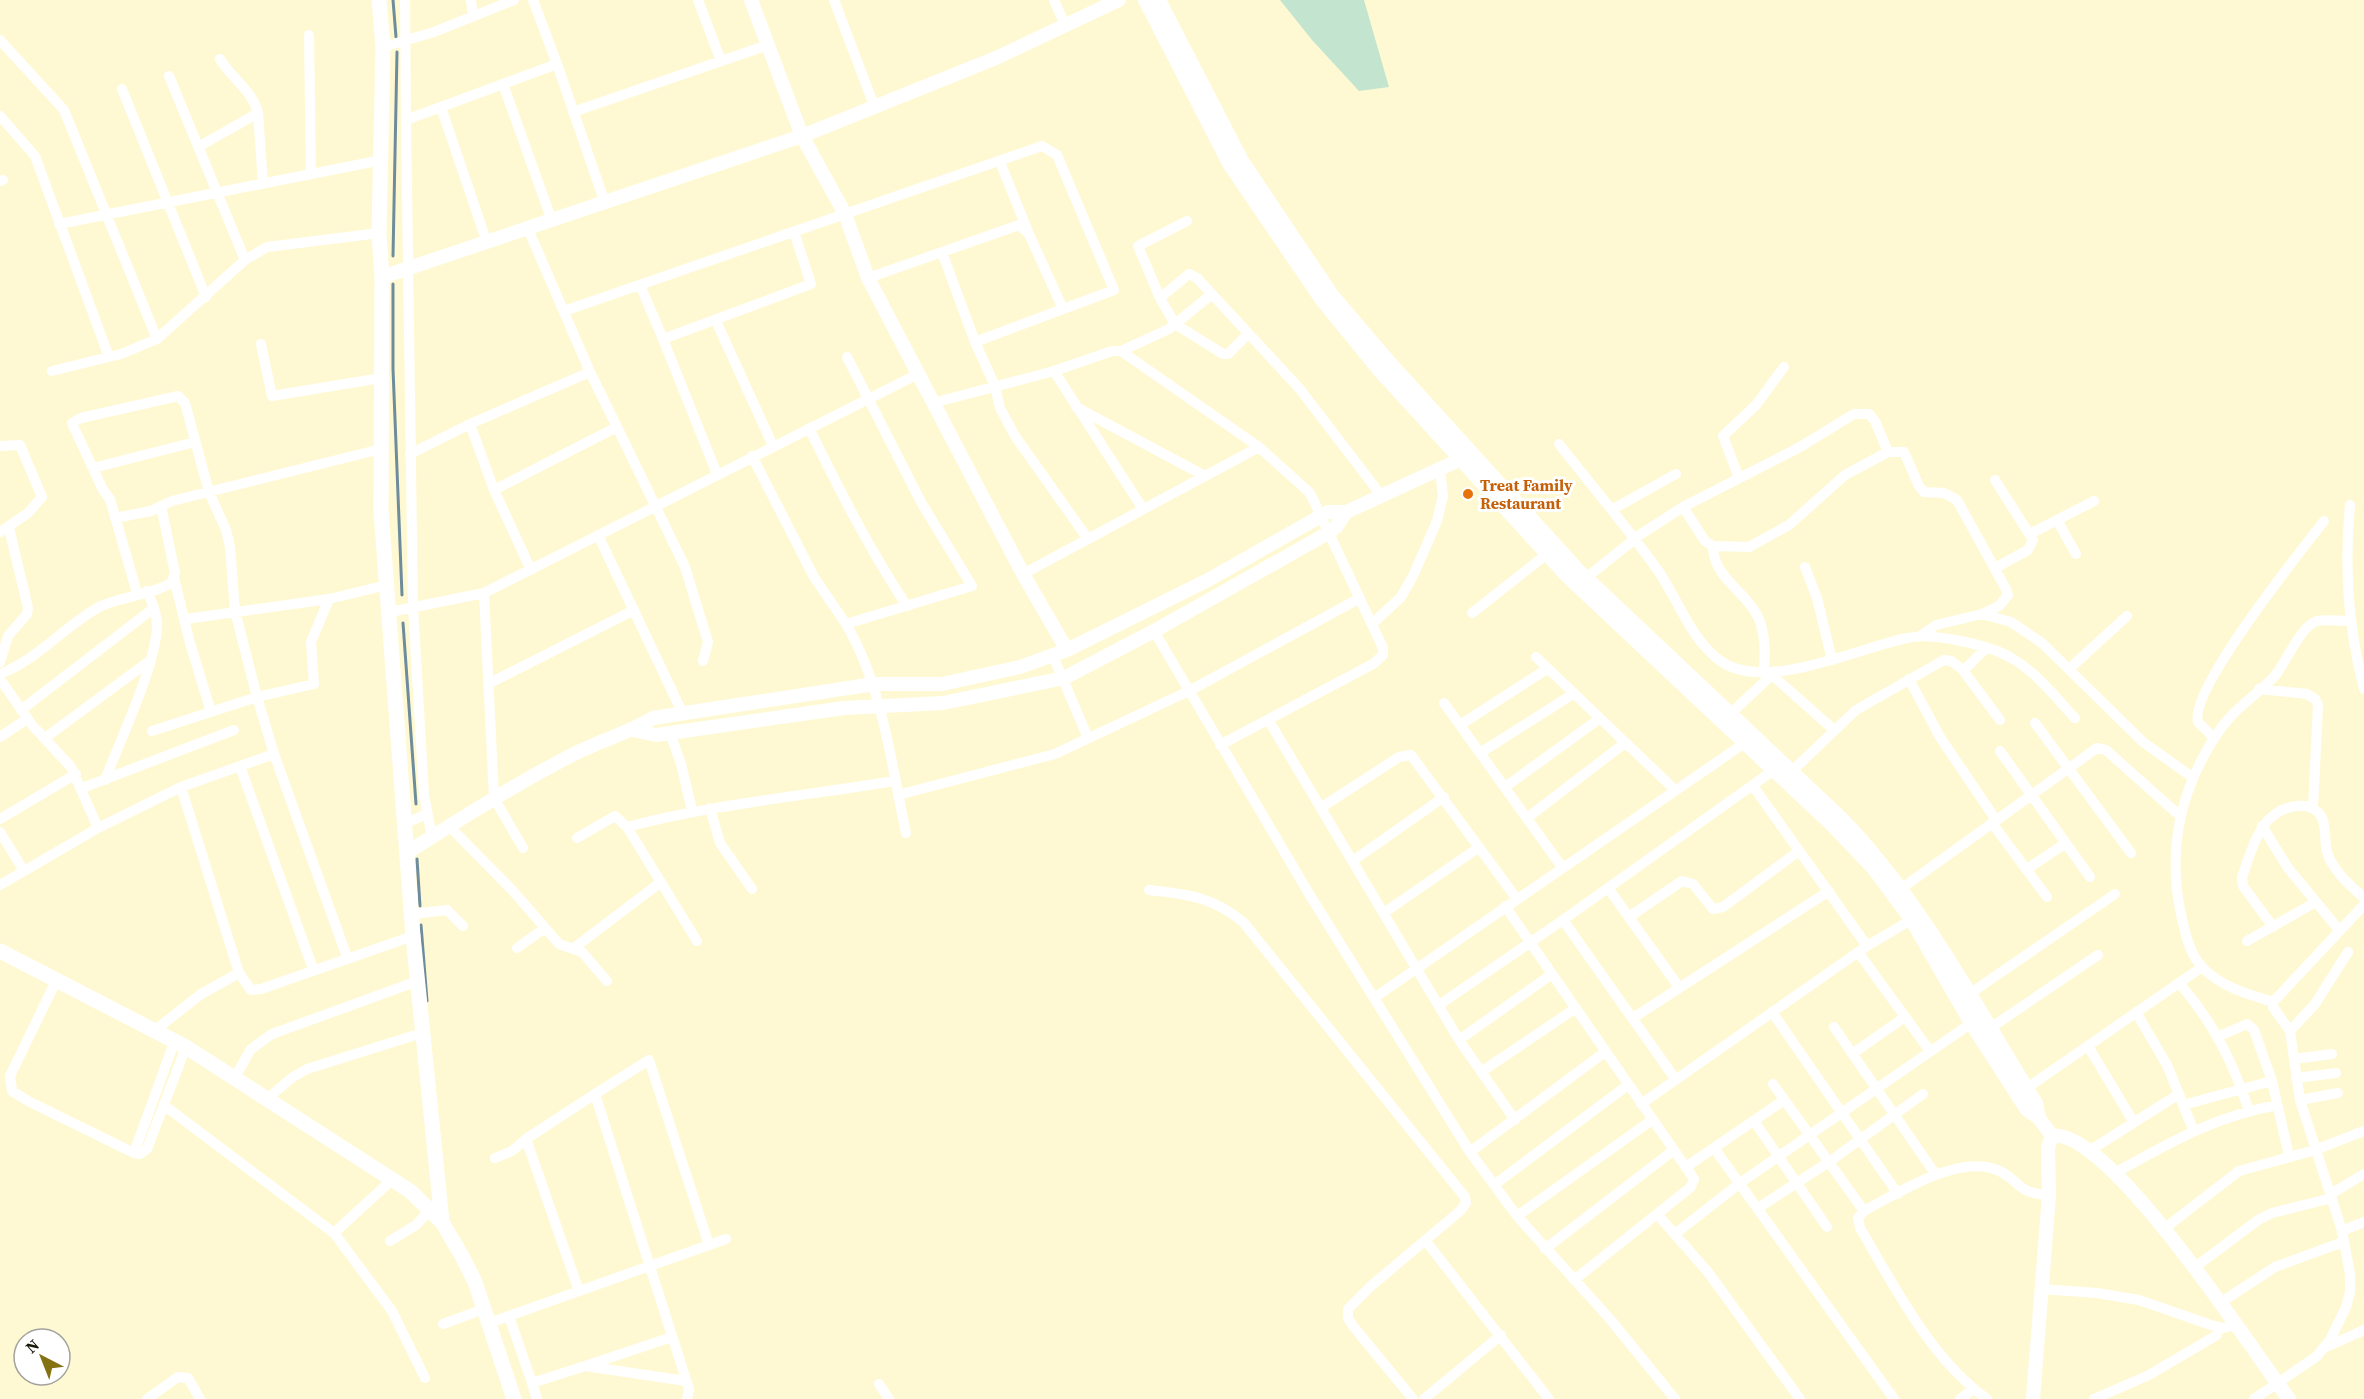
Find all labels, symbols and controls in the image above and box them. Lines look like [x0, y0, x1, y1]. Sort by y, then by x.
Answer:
place label: Treat Family Restaurant [1480, 474, 1573, 514]
marker: Treat Family Restaurant [1461, 487, 1475, 501]
north arrow [12, 1327, 72, 1387]
text: N [20, 1334, 44, 1358]

